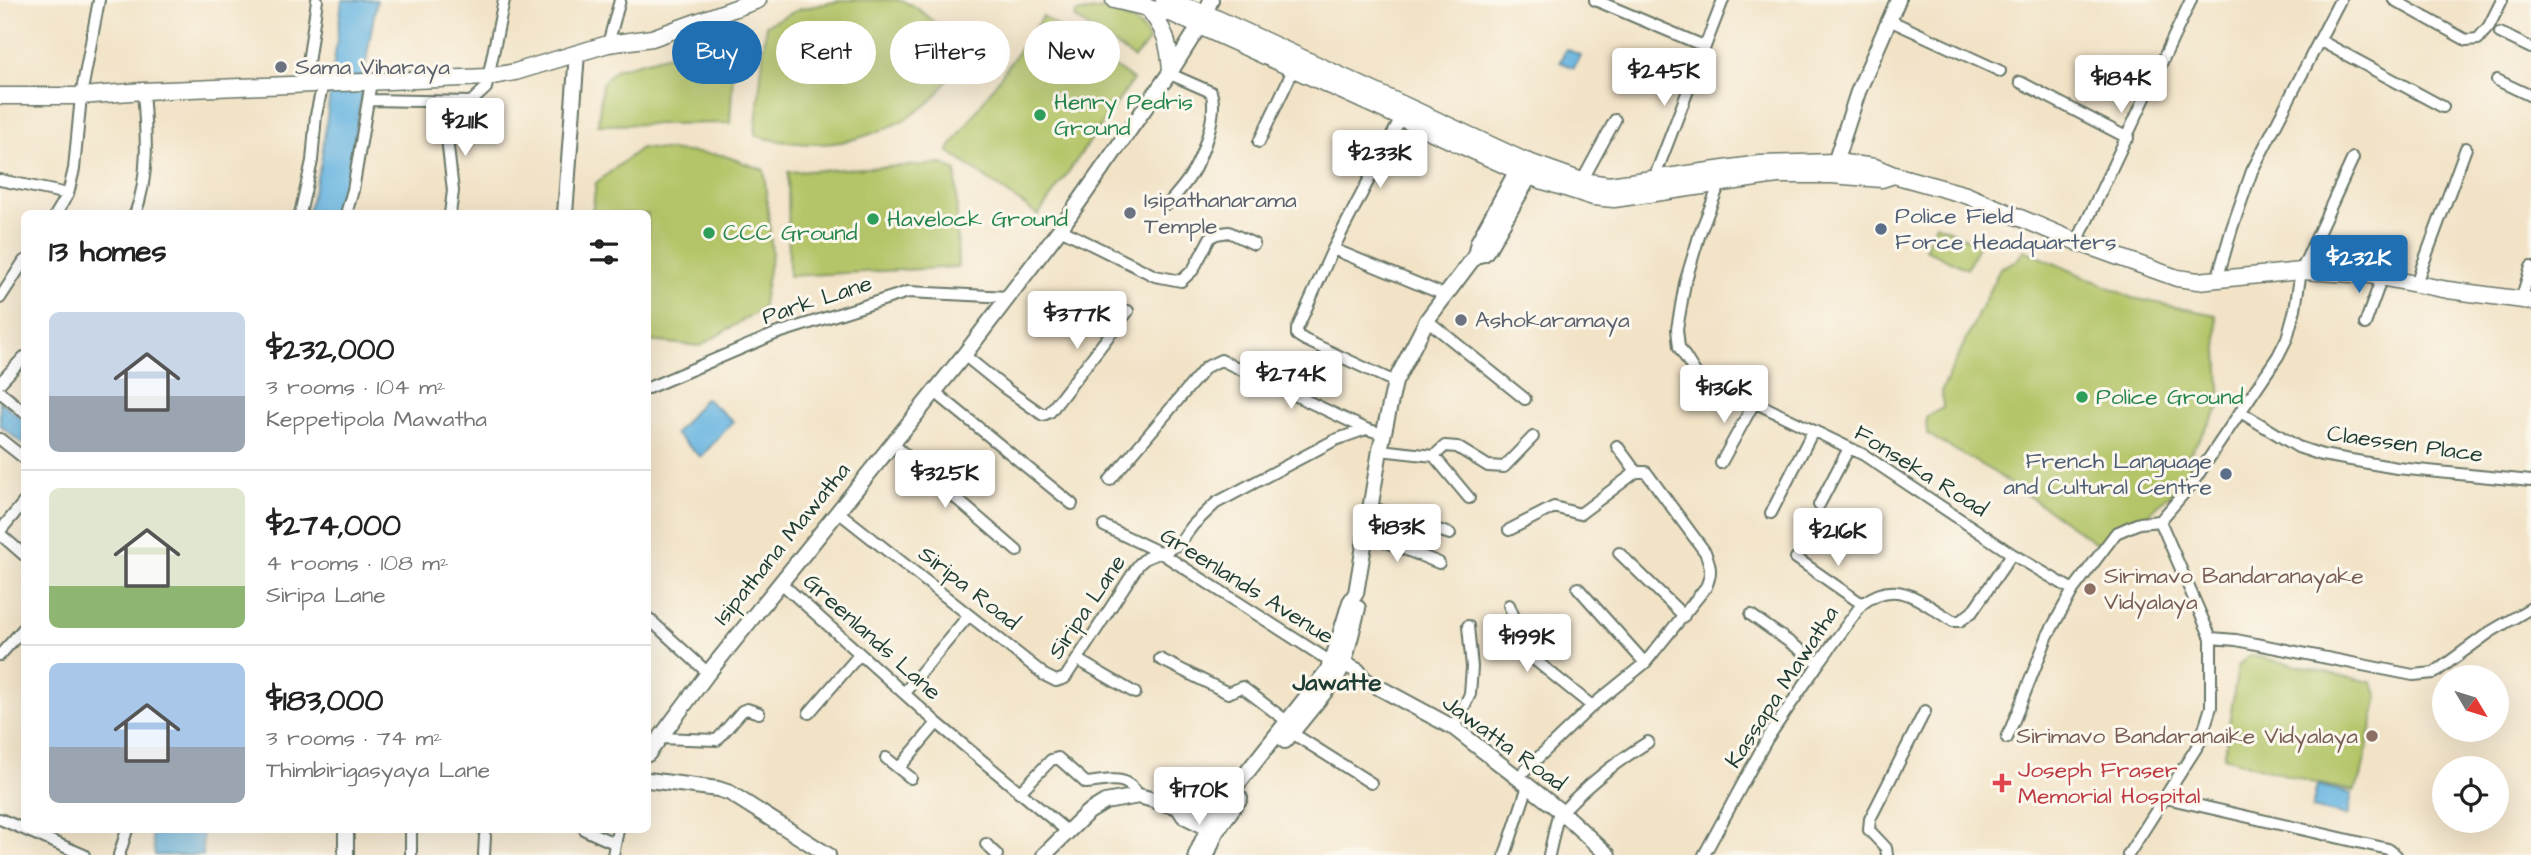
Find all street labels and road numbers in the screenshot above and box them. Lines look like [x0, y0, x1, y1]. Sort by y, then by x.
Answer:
street label: Park Lane [758, 267, 876, 333]
street label: Fonseka Road [1848, 417, 1994, 525]
street label: Claessen Place [2325, 417, 2485, 471]
street label: Isipathana Mawatha [706, 456, 858, 632]
street label: Greenlands Avenue [1154, 520, 1340, 652]
street label: Siripa Road [911, 538, 1027, 638]
street label: Siripa Lane [1040, 548, 1134, 666]
street label: Greenlands Lane [796, 566, 948, 708]
street label: Kassapa Mawatha [1718, 599, 1847, 774]
street label: Jawatta Road [1435, 687, 1573, 799]

